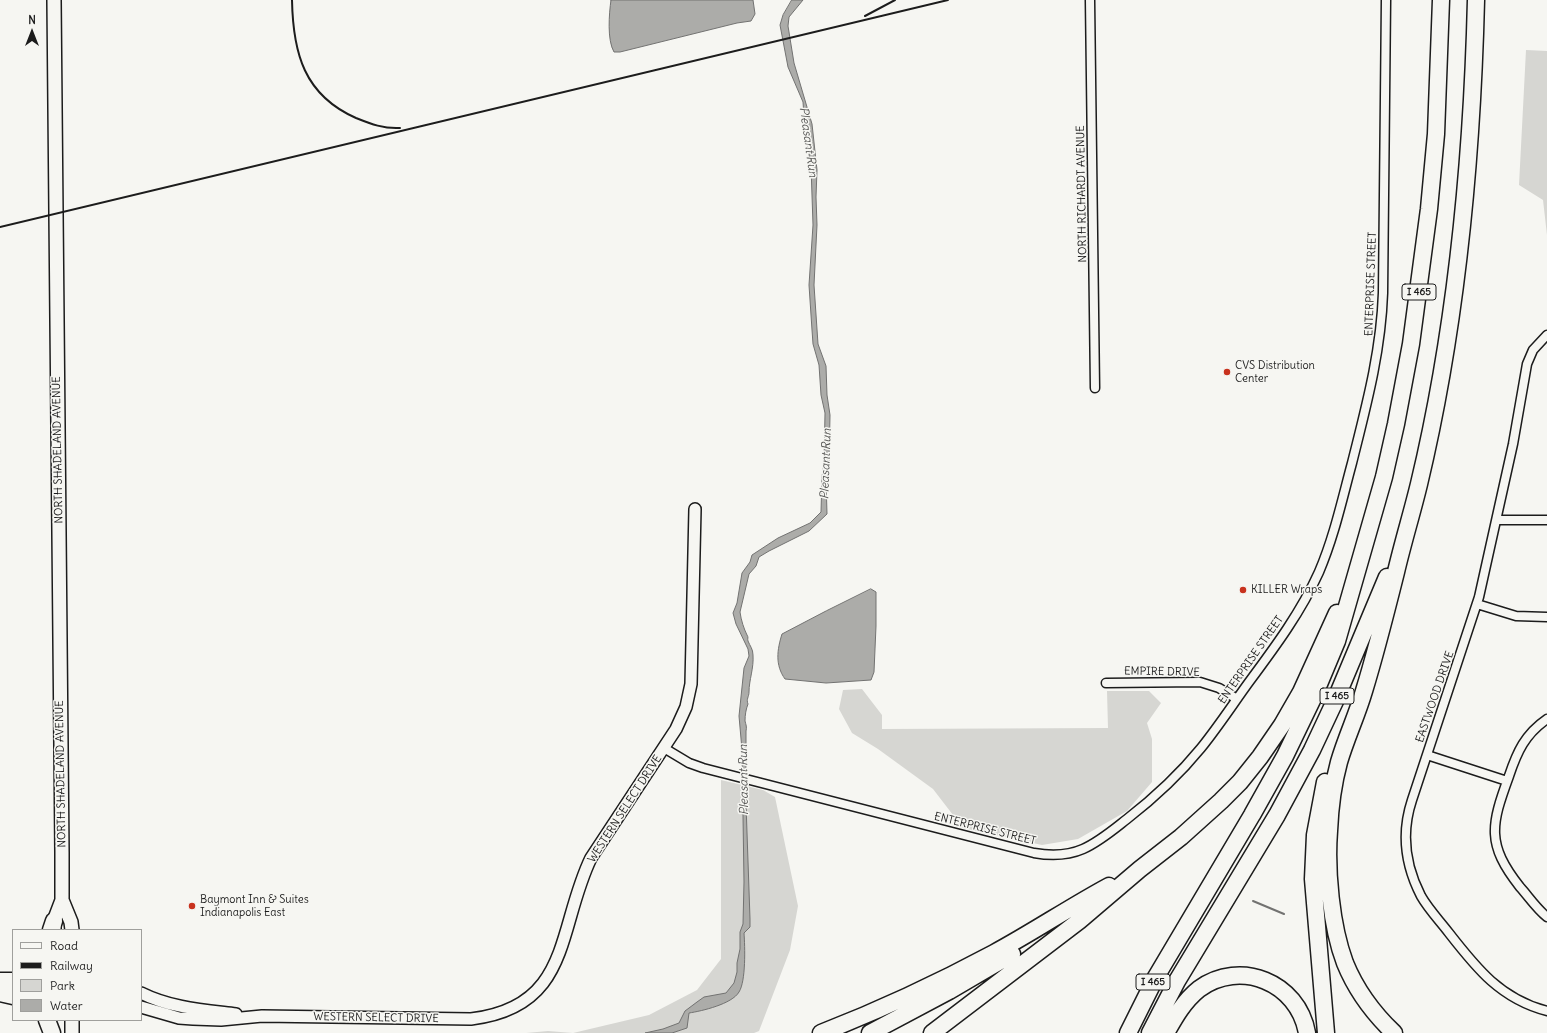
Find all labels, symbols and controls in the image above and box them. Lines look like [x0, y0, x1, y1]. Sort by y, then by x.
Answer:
north arrow [12, 12, 52, 52]
text: N [28, 13, 36, 27]
water label: Pleasant Run [796, 106, 820, 178]
street label: NORTH RICHARDT AVENUE [1074, 125, 1090, 263]
street label: ENTERPRISE STREET [1363, 232, 1379, 336]
road number: I 465 [1402, 284, 1436, 300]
place label: CVS Distribution Center [1235, 359, 1315, 385]
marker: CVS Distribution Center [1222, 367, 1232, 377]
street label: NORTH SHADELAND AVENUE [50, 376, 66, 524]
water label: Pleasant Run [818, 428, 834, 500]
place label: KILLER Wraps [1251, 583, 1322, 597]
marker: KILLER Wraps [1238, 585, 1248, 595]
street label: ENTERPRISE STREET [1216, 613, 1286, 707]
street label: EASTWOOD DRIVE [1413, 650, 1457, 744]
street label: EMPIRE DRIVE [1124, 665, 1200, 679]
road number: I 465 [1320, 688, 1354, 704]
street label: NORTH SHADELAND AVENUE [53, 700, 69, 848]
water label: Pleasant Run [736, 744, 752, 816]
street label: WESTERN SELECT DRIVE [585, 753, 665, 865]
street label: ENTERPRISE STREET [933, 810, 1037, 848]
place label: Baymont Inn & Suites Indianapolis East [200, 893, 309, 919]
marker: Baymont Inn & Suites Indianapolis East [187, 901, 197, 911]
legend [12, 929, 142, 1021]
text: Road [50, 938, 78, 953]
text: Railway [50, 958, 93, 973]
road number: I 465 [1136, 974, 1170, 990]
text: Park [50, 978, 75, 993]
text: Water [50, 998, 83, 1013]
street label: WESTERN SELECT DRIVE [313, 1010, 439, 1026]

